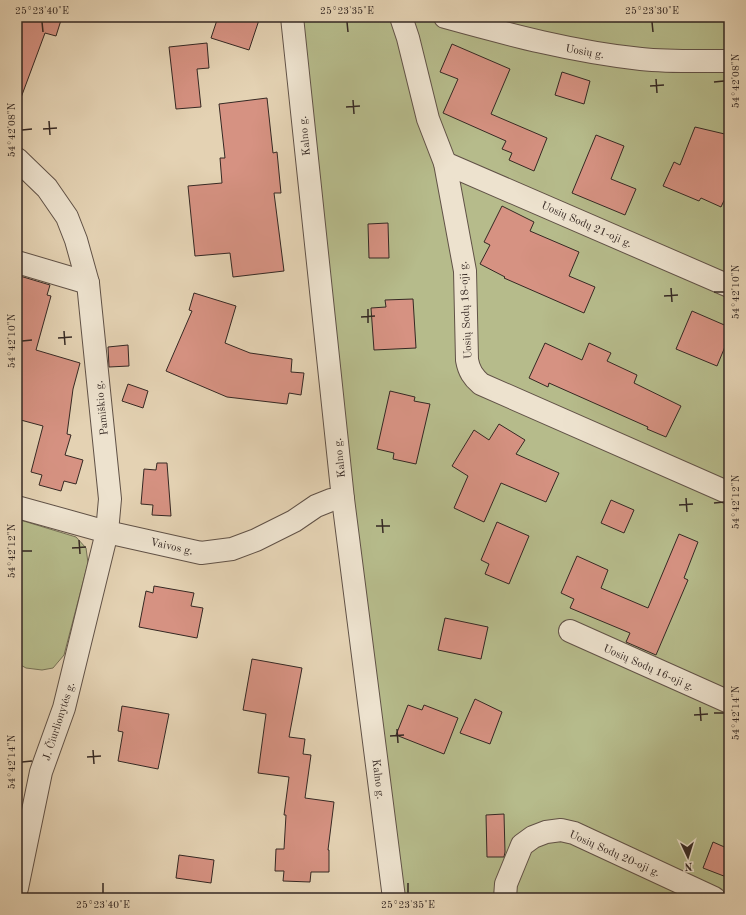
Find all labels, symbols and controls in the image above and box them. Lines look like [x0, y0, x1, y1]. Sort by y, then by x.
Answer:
text: 25°23'40"E [15, 6, 69, 16]
text: 25°23'35"E [320, 6, 374, 16]
text: 25°23'30"E [625, 6, 679, 16]
street label: Uosių g. [564, 44, 605, 61]
text: 54°42'08"N [731, 53, 741, 108]
text: 54°42'08"N [7, 102, 17, 157]
street label: Kalno g. [298, 115, 313, 156]
street label: Uosių Sodų 21-oji g. [539, 200, 633, 250]
street label: Uosių Sodų 18-oji g. [458, 261, 475, 359]
text: 54°42'10"N [731, 264, 741, 319]
text: 54°42'10"N [7, 313, 17, 368]
street label: Pamiškio g. [94, 380, 111, 436]
street label: Kalno g. [333, 437, 348, 478]
text: 54°42'12"N [731, 474, 741, 529]
text: 54°42'12"N [7, 523, 17, 578]
street label: Vaivos g. [149, 537, 194, 558]
street label: Uosių Sodų 16-oji g. [601, 643, 695, 693]
street label: J. Čiurlionytės g. [39, 680, 77, 762]
text: 54°42'14"N [731, 685, 741, 740]
text: 54°42'14"N [7, 734, 17, 789]
street label: Kalno g. [370, 759, 385, 800]
street label: Uosių Sodų 20-oji g. [567, 829, 661, 879]
north arrow [668, 837, 708, 877]
text: N [683, 860, 693, 871]
text: 25°23'40"E [76, 900, 130, 910]
text: 25°23'35"E [381, 900, 435, 910]

